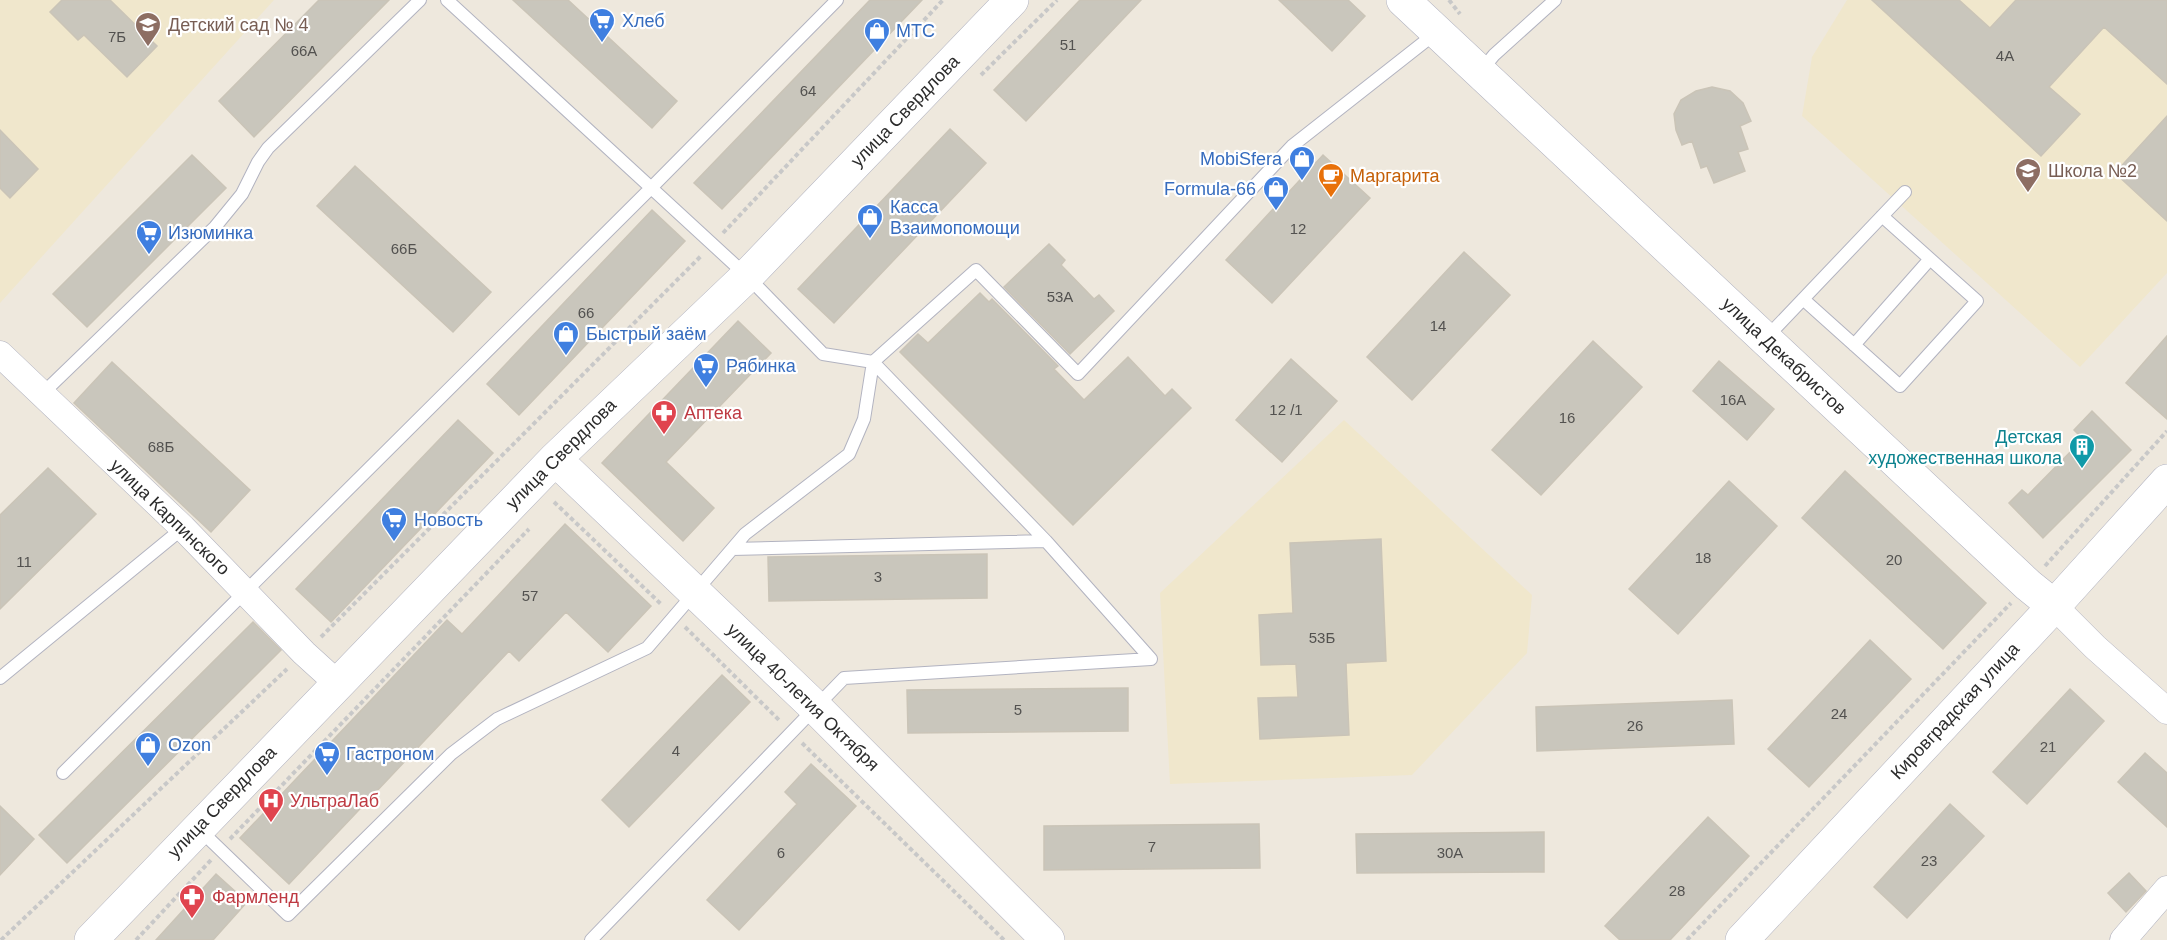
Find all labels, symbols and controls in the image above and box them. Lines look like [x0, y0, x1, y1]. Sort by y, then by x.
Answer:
supermarket icon: Хлеб [587, 6, 617, 44]
school or university icon: Детский сад № 4 [133, 10, 163, 48]
place label: Хлеб [622, 11, 665, 31]
place label: Детский сад № 4 [168, 15, 308, 35]
shop icon: МТС [862, 16, 892, 54]
place label: МТС [896, 21, 935, 41]
house number: 7Б [108, 28, 126, 45]
house number: 51 [1060, 36, 1076, 53]
house number: 66А [291, 42, 317, 59]
house number: 4А [1996, 47, 2014, 64]
street label: улица Свердлова [847, 50, 964, 171]
house number: 64 [800, 82, 816, 99]
shop icon: MobiSfera [1287, 144, 1317, 182]
place label: MobiSfera [1200, 149, 1283, 169]
school or university icon: Школа №2 [2013, 156, 2043, 194]
cafe icon: Маргарита [1316, 161, 1346, 199]
place label: Школа №2 [2048, 161, 2137, 181]
place label: Маргарита [1350, 166, 1441, 186]
shop icon: Formula-66 [1261, 174, 1291, 212]
place label: Formula-66 [1164, 179, 1256, 199]
place label: Касса Взаимопомощи [890, 197, 1020, 238]
shop icon: Касса Взаимопомощи [855, 202, 885, 240]
supermarket icon: Изюминка [134, 218, 164, 256]
house number: 12 [1290, 220, 1306, 237]
place label: Изюминка [168, 223, 254, 243]
house number: 66Б [391, 240, 417, 257]
house number: 53А [1047, 288, 1073, 305]
street label: улица Декабристов [1718, 293, 1850, 419]
house number: 66 [578, 304, 594, 321]
house number: 14 [1430, 317, 1446, 334]
shop icon: Быстрый заём [551, 319, 581, 357]
place label: Быстрый заём [586, 324, 707, 344]
supermarket icon: Рябинка [691, 351, 721, 389]
place label: Рябинка [726, 356, 797, 376]
house number: 16А [1720, 391, 1746, 408]
street label: улица Свердлова [502, 394, 621, 513]
pharmacy icon: Аптека [649, 398, 679, 436]
house number: 12 /1 [1269, 401, 1303, 418]
place label: Аптека [684, 403, 743, 423]
house number: 16 [1559, 409, 1575, 426]
place label: Детская художественная школа [1868, 427, 2063, 468]
building icon: Детская художественная школа [2067, 432, 2097, 470]
house number: 68Б [148, 438, 174, 455]
street label: улица Карпинского [106, 455, 234, 579]
supermarket icon: Новость [379, 505, 409, 543]
place label: Новость [414, 510, 483, 530]
house number: 18 [1695, 549, 1711, 566]
house number: 20 [1886, 551, 1902, 568]
house number: 11 [16, 553, 32, 570]
house number: 3 [874, 568, 882, 585]
house number: 57 [522, 587, 538, 604]
street label: улица 40-летия Октября [723, 619, 883, 775]
house number: 53Б [1309, 629, 1335, 646]
street label: Кировградская улица [1887, 638, 2024, 783]
house number: 5 [1014, 701, 1022, 718]
house number: 24 [1831, 705, 1847, 722]
house number: 26 [1627, 717, 1643, 734]
shop icon: Ozon [133, 730, 163, 768]
place label: Ozon [168, 735, 211, 755]
house number: 21 [2040, 738, 2056, 755]
supermarket icon: Гастроном [312, 739, 342, 777]
street label: улица Свердлова [164, 741, 281, 862]
house number: 4 [672, 742, 680, 759]
place label: Гастроном [346, 744, 434, 764]
hospital icon: УльтраЛаб [256, 786, 286, 824]
place label: УльтраЛаб [290, 791, 379, 811]
house number: 7 [1148, 838, 1156, 855]
house number: 6 [777, 844, 785, 861]
house number: 30А [1437, 844, 1463, 861]
house number: 23 [1921, 852, 1937, 869]
pharmacy icon: Фармленд [177, 882, 207, 920]
house number: 28 [1669, 882, 1685, 899]
place label: Фармленд [212, 887, 300, 907]

